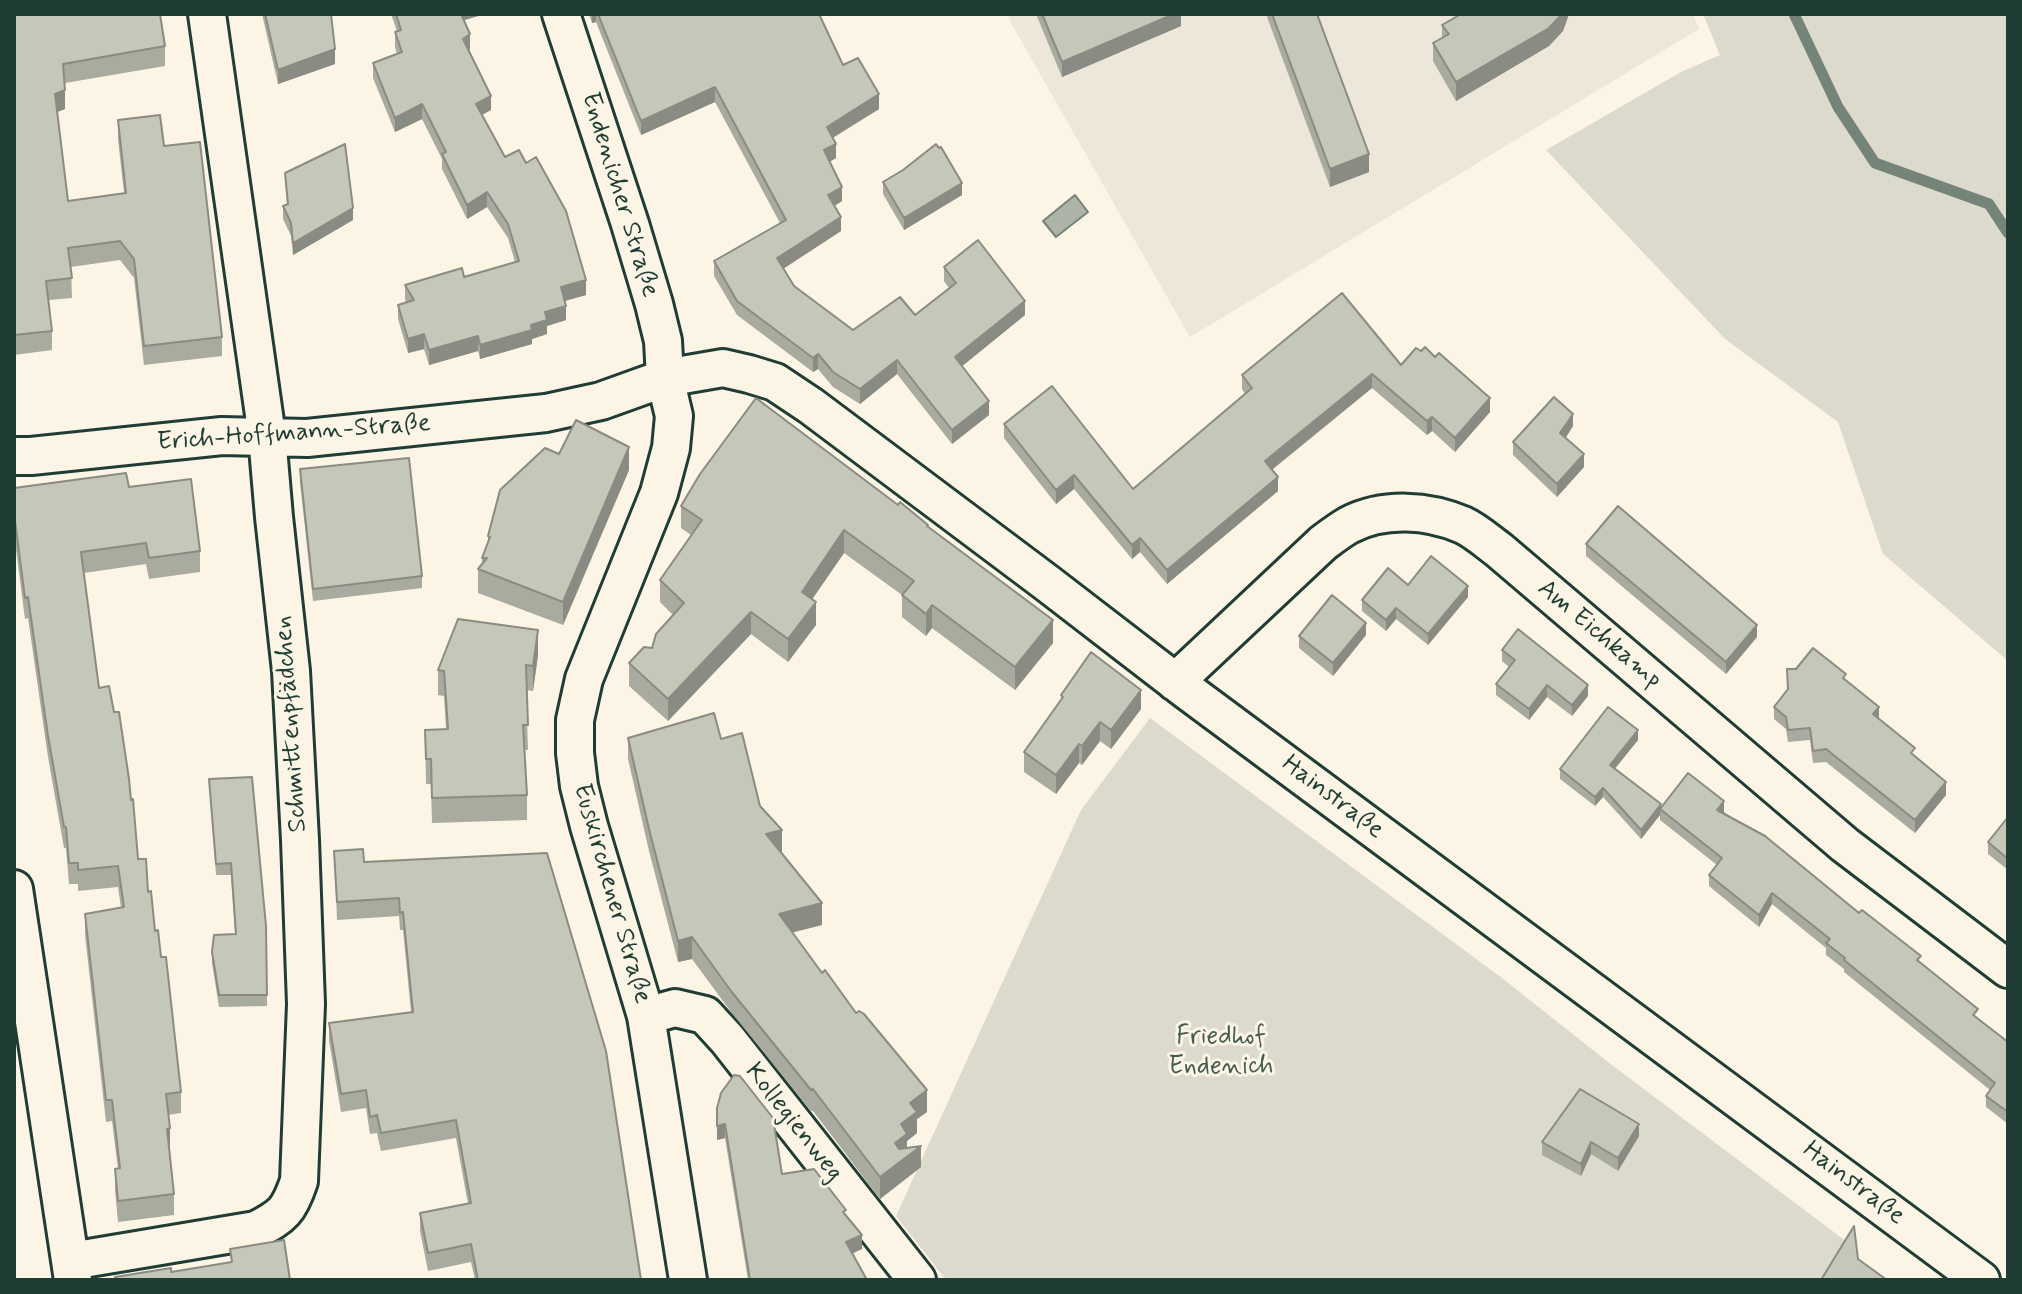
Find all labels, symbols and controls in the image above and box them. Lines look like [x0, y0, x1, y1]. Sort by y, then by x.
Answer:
street label: Endenicher Straße [573, 89, 665, 301]
street label: Erich-Hoffmann-Straße [156, 409, 432, 459]
street label: Am Eichkamp [1530, 574, 1668, 696]
street label: Schmittenpfädchen [269, 615, 315, 833]
street label: Hainstraße [1275, 749, 1389, 847]
street label: Euskirchener Straße [565, 781, 657, 1007]
park label: Friedhof Endenich [1169, 1022, 1273, 1084]
street label: Kollegienweg [737, 1058, 849, 1188]
street label: Hainstraße [1796, 1135, 1910, 1233]

